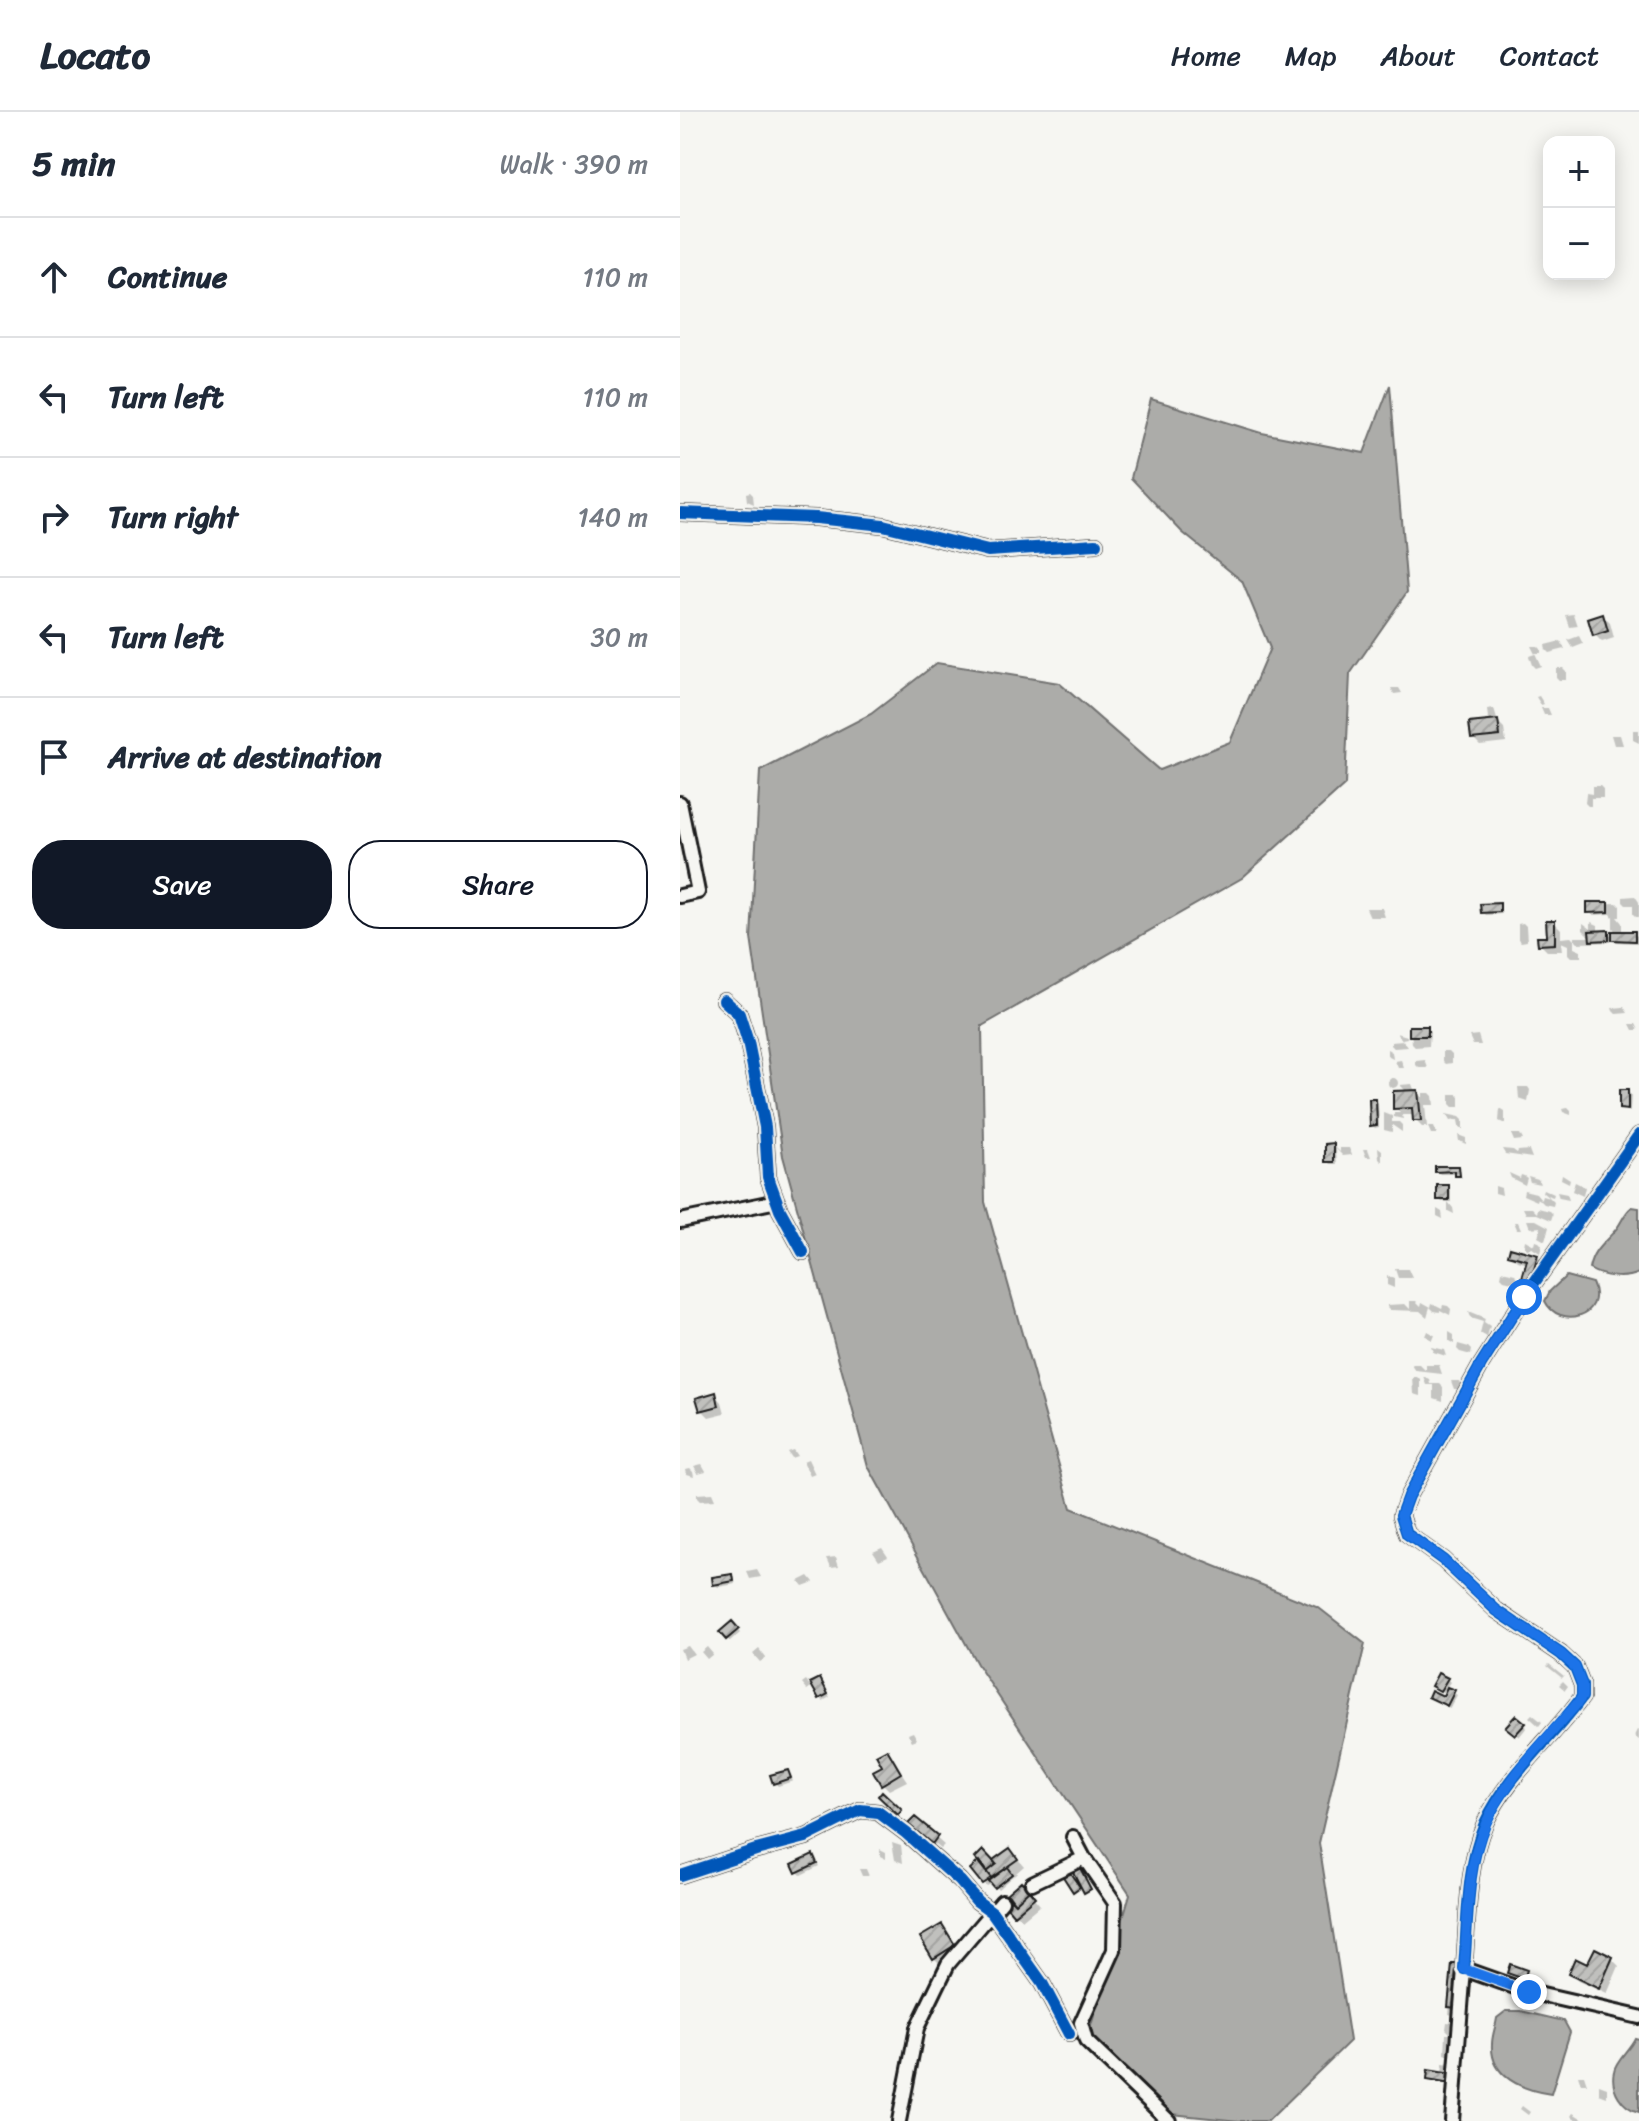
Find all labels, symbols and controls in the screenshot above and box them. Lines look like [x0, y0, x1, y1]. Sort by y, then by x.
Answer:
text: Locato [40, 22, 150, 89]
text: Home [1171, 31, 1241, 80]
text: Map [1285, 31, 1336, 80]
text: About [1380, 31, 1456, 80]
text: Contact [1500, 31, 1599, 80]
text: 5 min [32, 134, 115, 194]
map controls [1543, 136, 1615, 280]
button: + [1543, 136, 1615, 208]
text: Walk · 390 m [500, 141, 648, 187]
button: − [1543, 208, 1615, 280]
text: Continue [108, 250, 227, 304]
text: 110 m [583, 254, 648, 300]
icon: ahead [32, 255, 76, 299]
text: Turn left [108, 370, 224, 424]
text: 110 m [583, 374, 648, 420]
icon: left [32, 375, 76, 419]
text: Turn right [108, 490, 238, 544]
text: 140 m [577, 494, 648, 540]
icon: right [32, 495, 76, 539]
text: Turn left [108, 610, 224, 664]
text: 30 m [591, 614, 648, 660]
icon: left [32, 615, 76, 659]
text: Arrive at destination [108, 730, 382, 784]
icon: arrive [32, 735, 76, 779]
button: Save [32, 840, 332, 929]
button: Share [348, 840, 648, 929]
route start [1506, 1279, 1542, 1315]
route end [1511, 1974, 1547, 2010]

